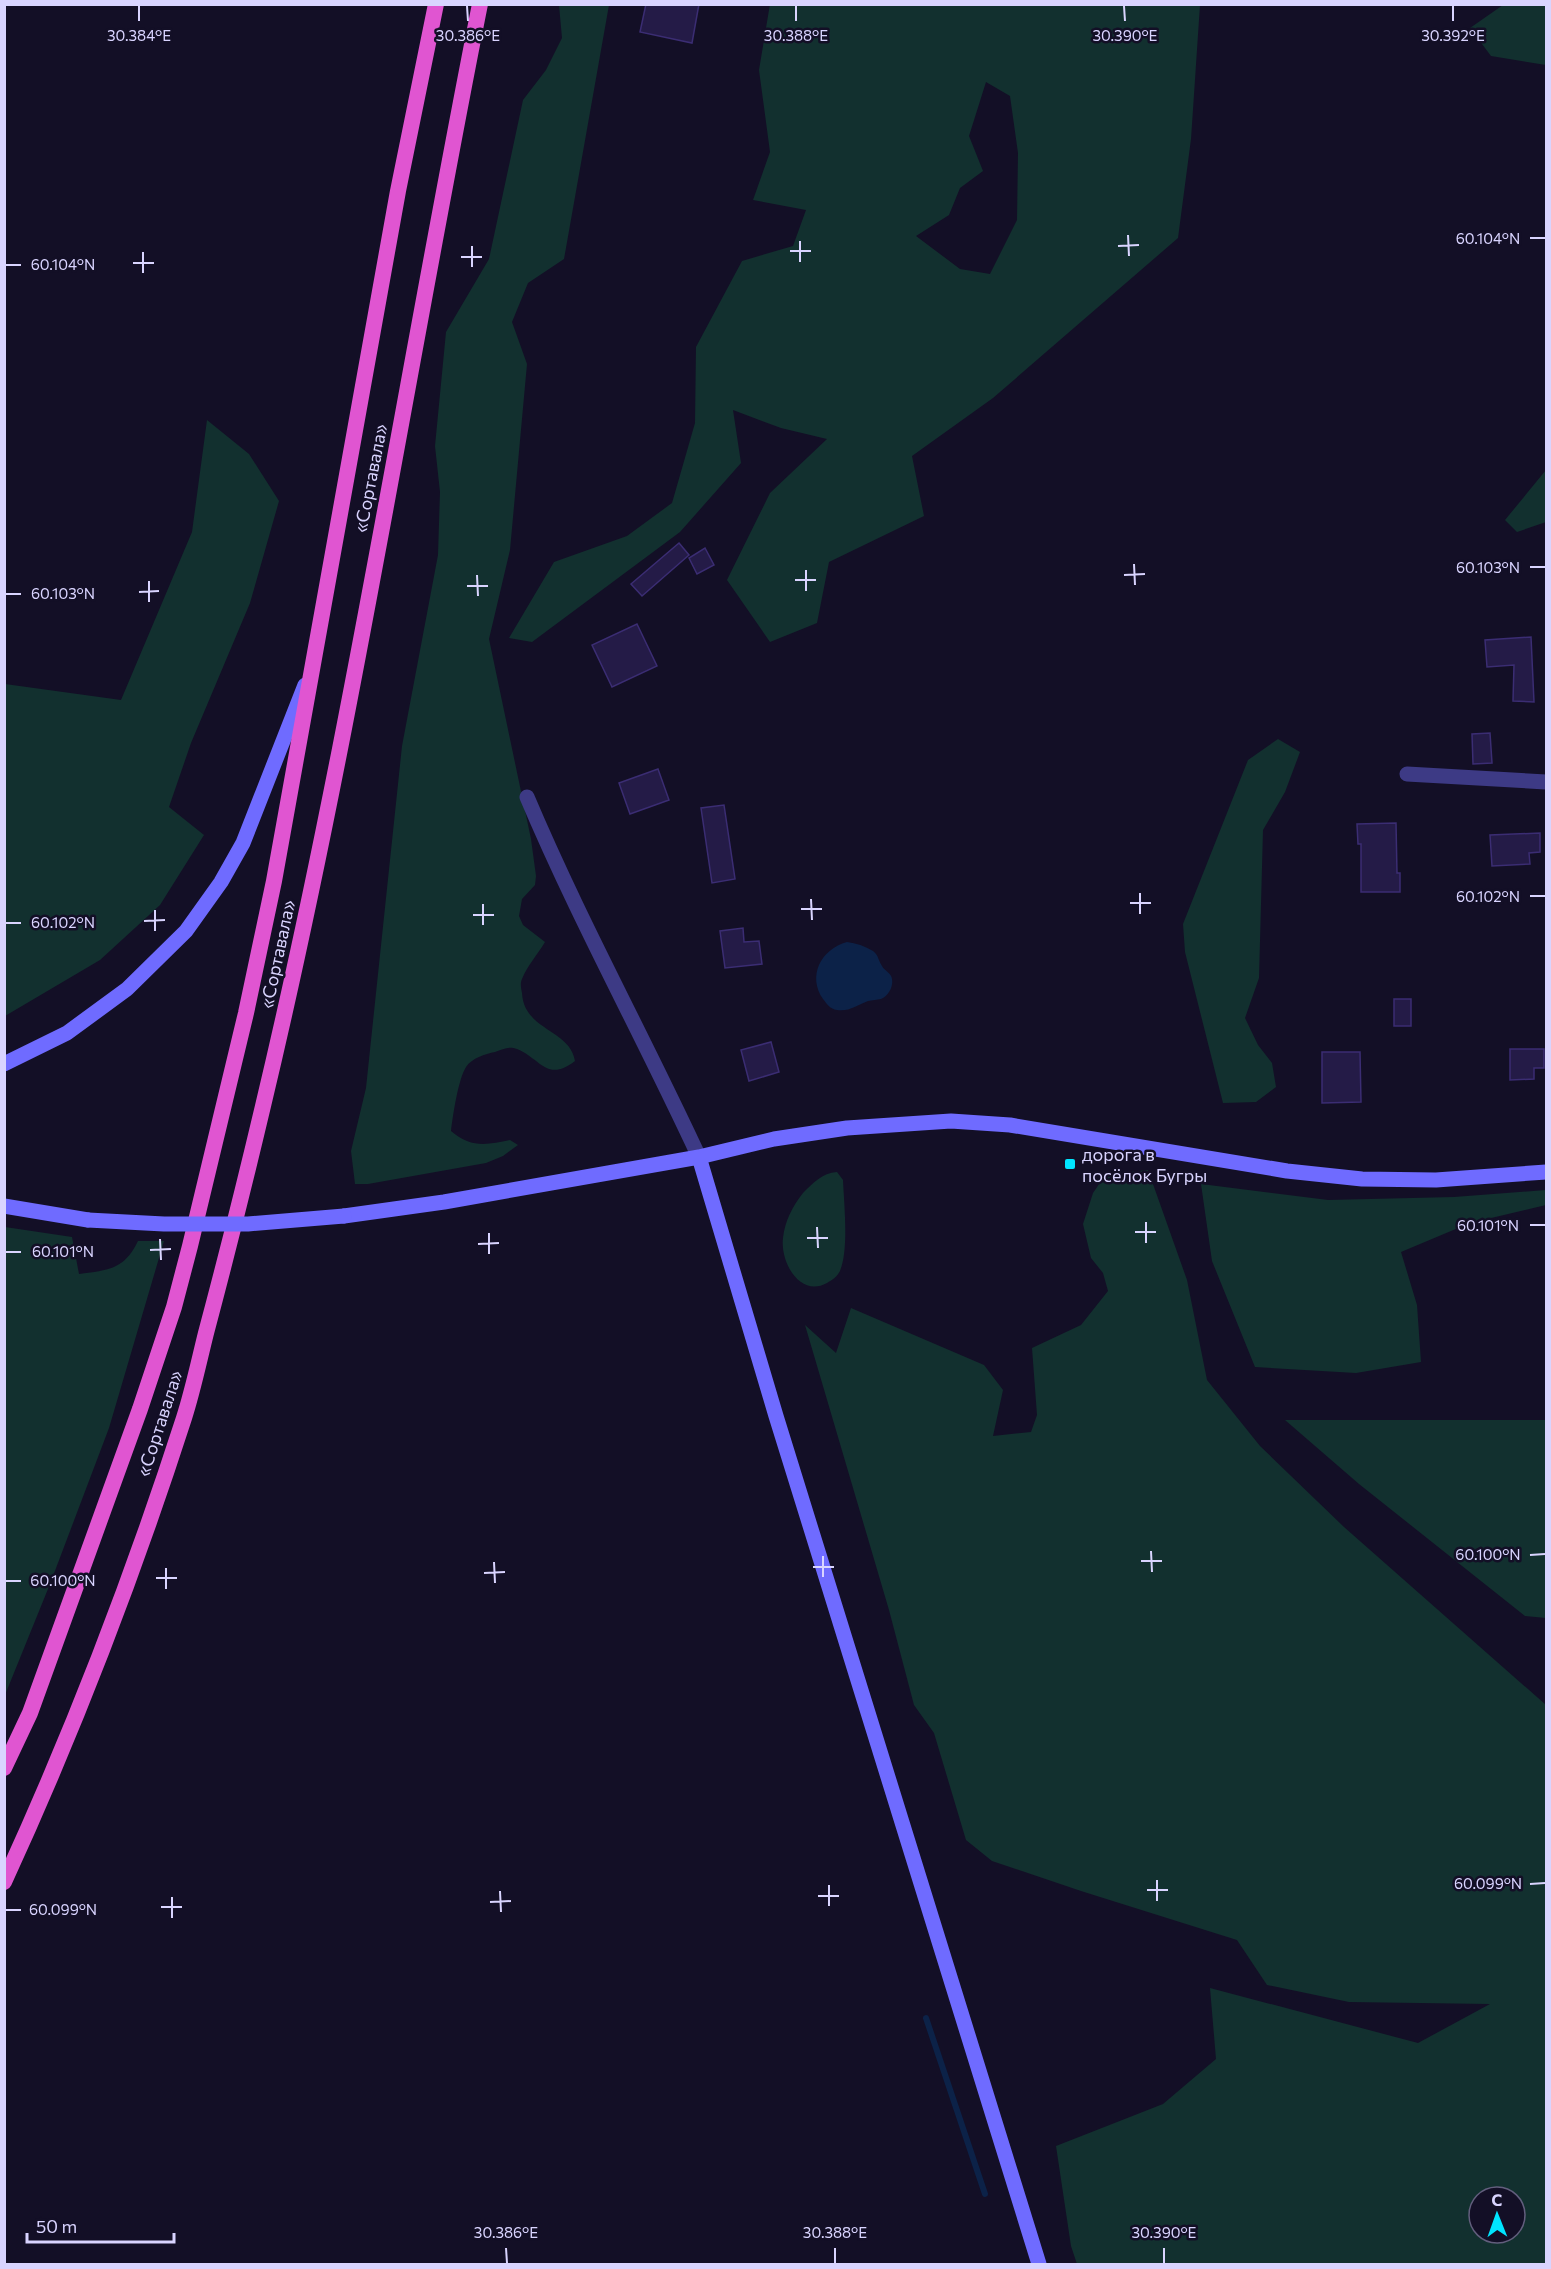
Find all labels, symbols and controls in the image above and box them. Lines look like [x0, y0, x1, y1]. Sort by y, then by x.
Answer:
text: 30.384°E [107, 26, 171, 44]
text: 30.386°E [436, 26, 500, 44]
text: 30.388°E [764, 26, 828, 44]
text: 30.390°E [1092, 26, 1158, 44]
text: 30.392°E [1421, 26, 1485, 44]
text: 60.104°N [1456, 229, 1520, 247]
text: 60.104°N [31, 255, 95, 273]
street label: «Сортавала» [349, 422, 391, 534]
text: 60.103°N [1456, 558, 1520, 576]
text: 60.103°N [31, 584, 95, 602]
text: 60.102°N [1456, 887, 1520, 905]
street label: «Сортавала» [255, 898, 299, 1010]
text: 60.102°N [31, 913, 95, 931]
place label: дорога в посёлок Бугры [1082, 1143, 1207, 1186]
marker: дорога в посёлок Бугры [1063, 1157, 1077, 1171]
text: 60.101°N [1457, 1216, 1519, 1234]
text: 60.101°N [32, 1242, 94, 1260]
street label: «Сортавала» [131, 1367, 187, 1479]
text: 60.100°N [1455, 1545, 1521, 1563]
text: 60.100°N [30, 1571, 96, 1589]
text: 60.099°N [1454, 1874, 1522, 1892]
text: 60.099°N [29, 1900, 97, 1918]
north arrow [1467, 2185, 1527, 2245]
text: С [1491, 2190, 1502, 2209]
scale bar [27, 2206, 174, 2244]
text: 50 m [36, 2215, 77, 2237]
text: 30.386°E [474, 2223, 538, 2241]
text: 30.388°E [803, 2223, 867, 2241]
text: 30.390°E [1131, 2223, 1197, 2241]

